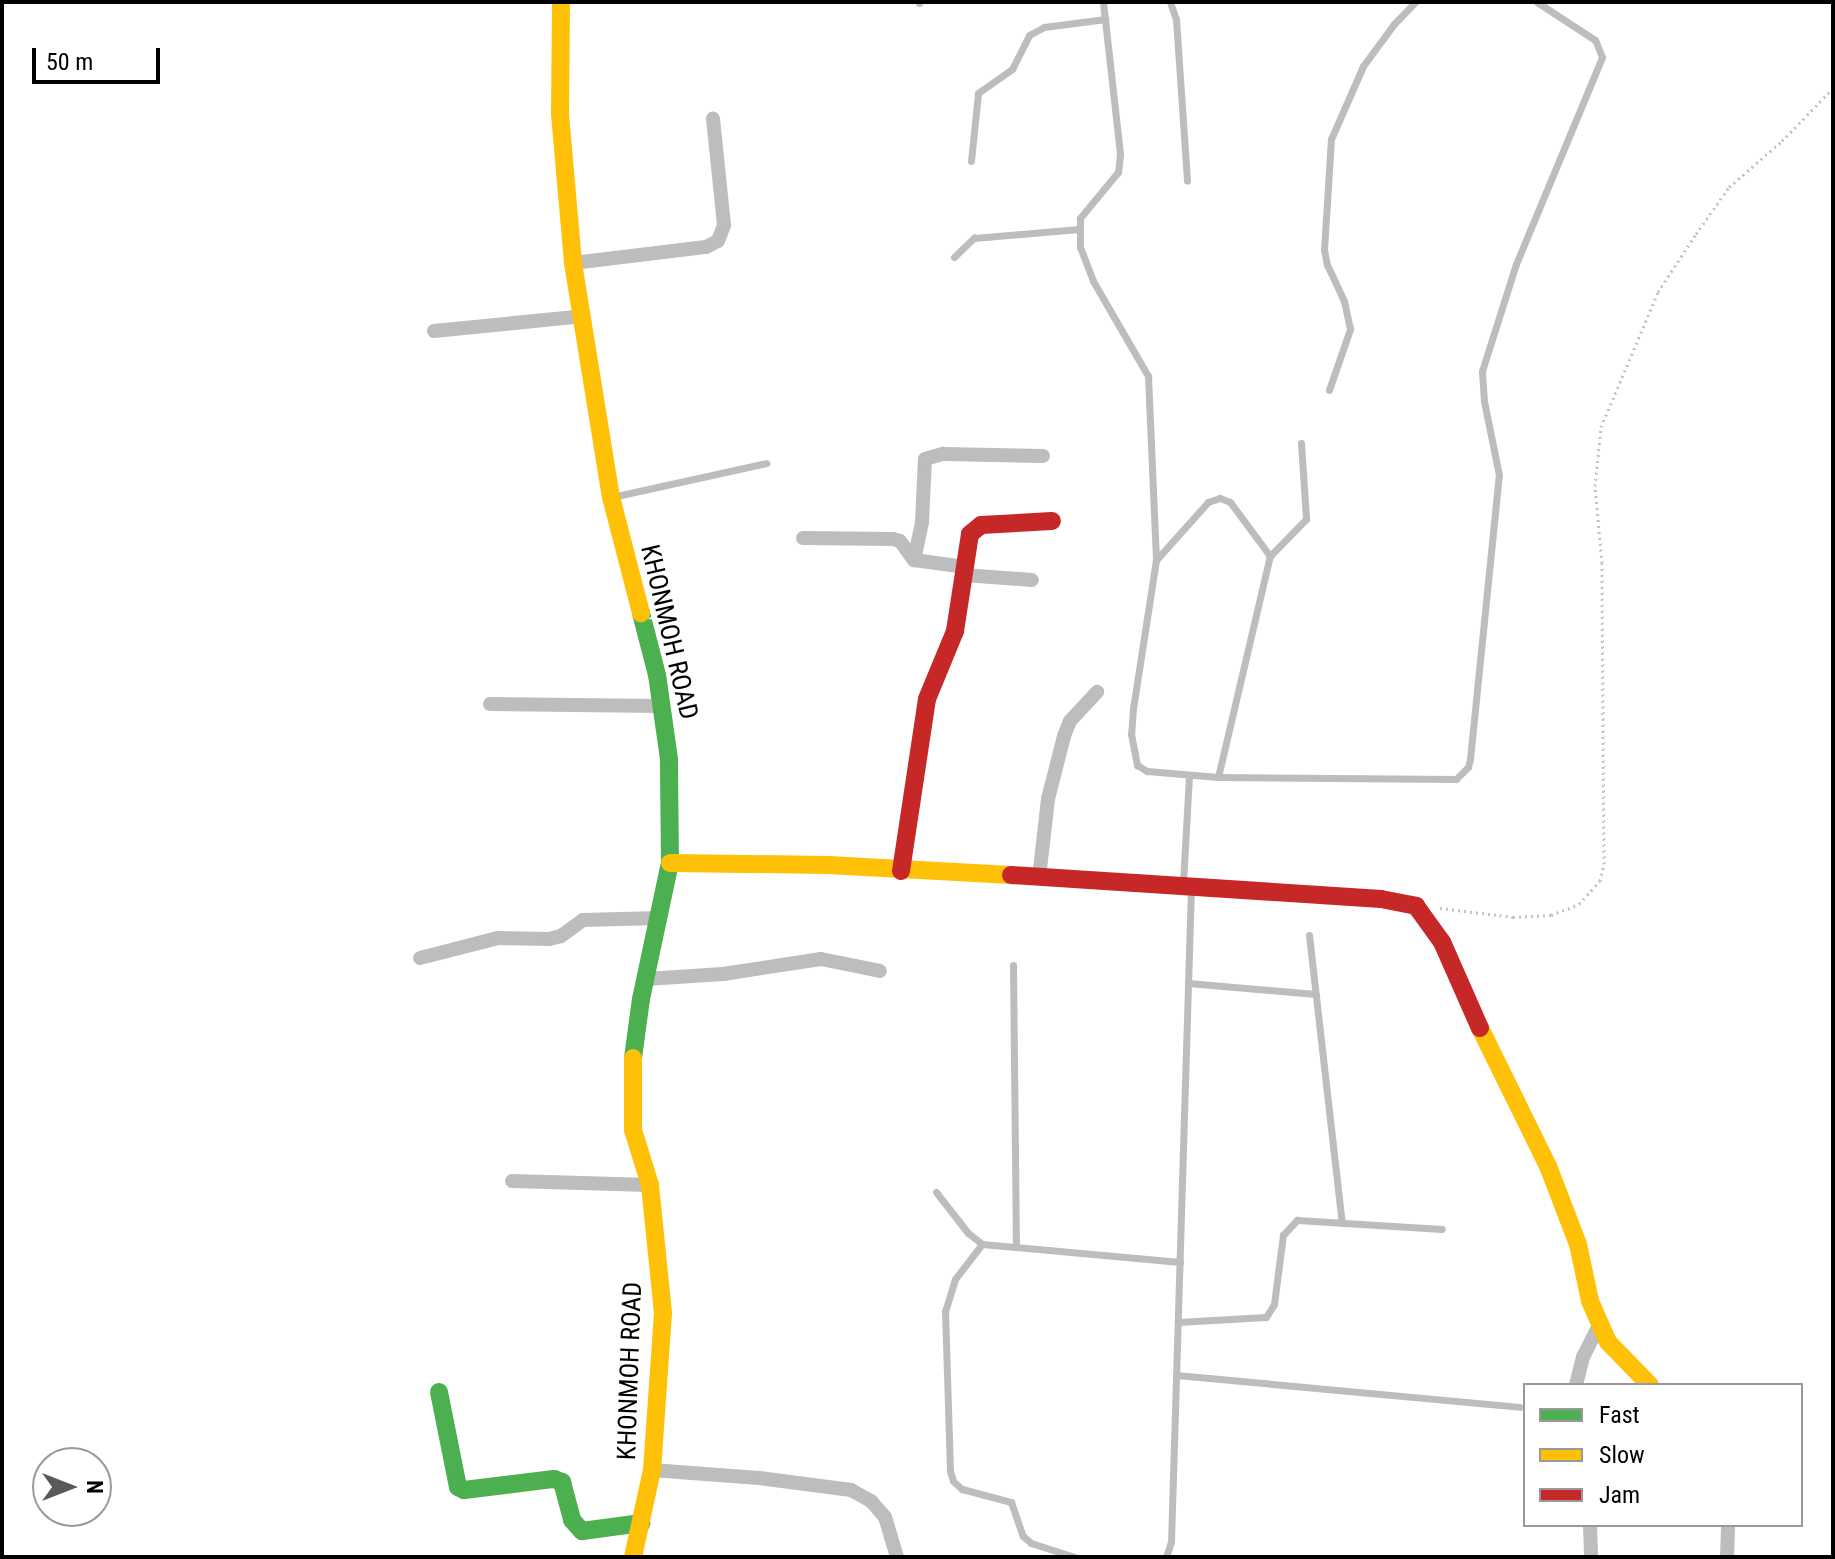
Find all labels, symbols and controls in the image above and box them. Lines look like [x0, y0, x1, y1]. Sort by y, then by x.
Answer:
scale bar [36, 32, 164, 82]
text: 50 m [46, 48, 93, 76]
street label: KHONMOH ROAD [634, 542, 704, 722]
street label: KHONMOH ROAD [611, 1281, 649, 1461]
legend [1523, 1383, 1803, 1527]
text: Fast [1599, 1401, 1640, 1429]
text: Slow [1599, 1441, 1645, 1469]
north arrow [32, 1447, 112, 1527]
text: N [82, 1480, 107, 1494]
text: Jam [1599, 1481, 1640, 1509]

